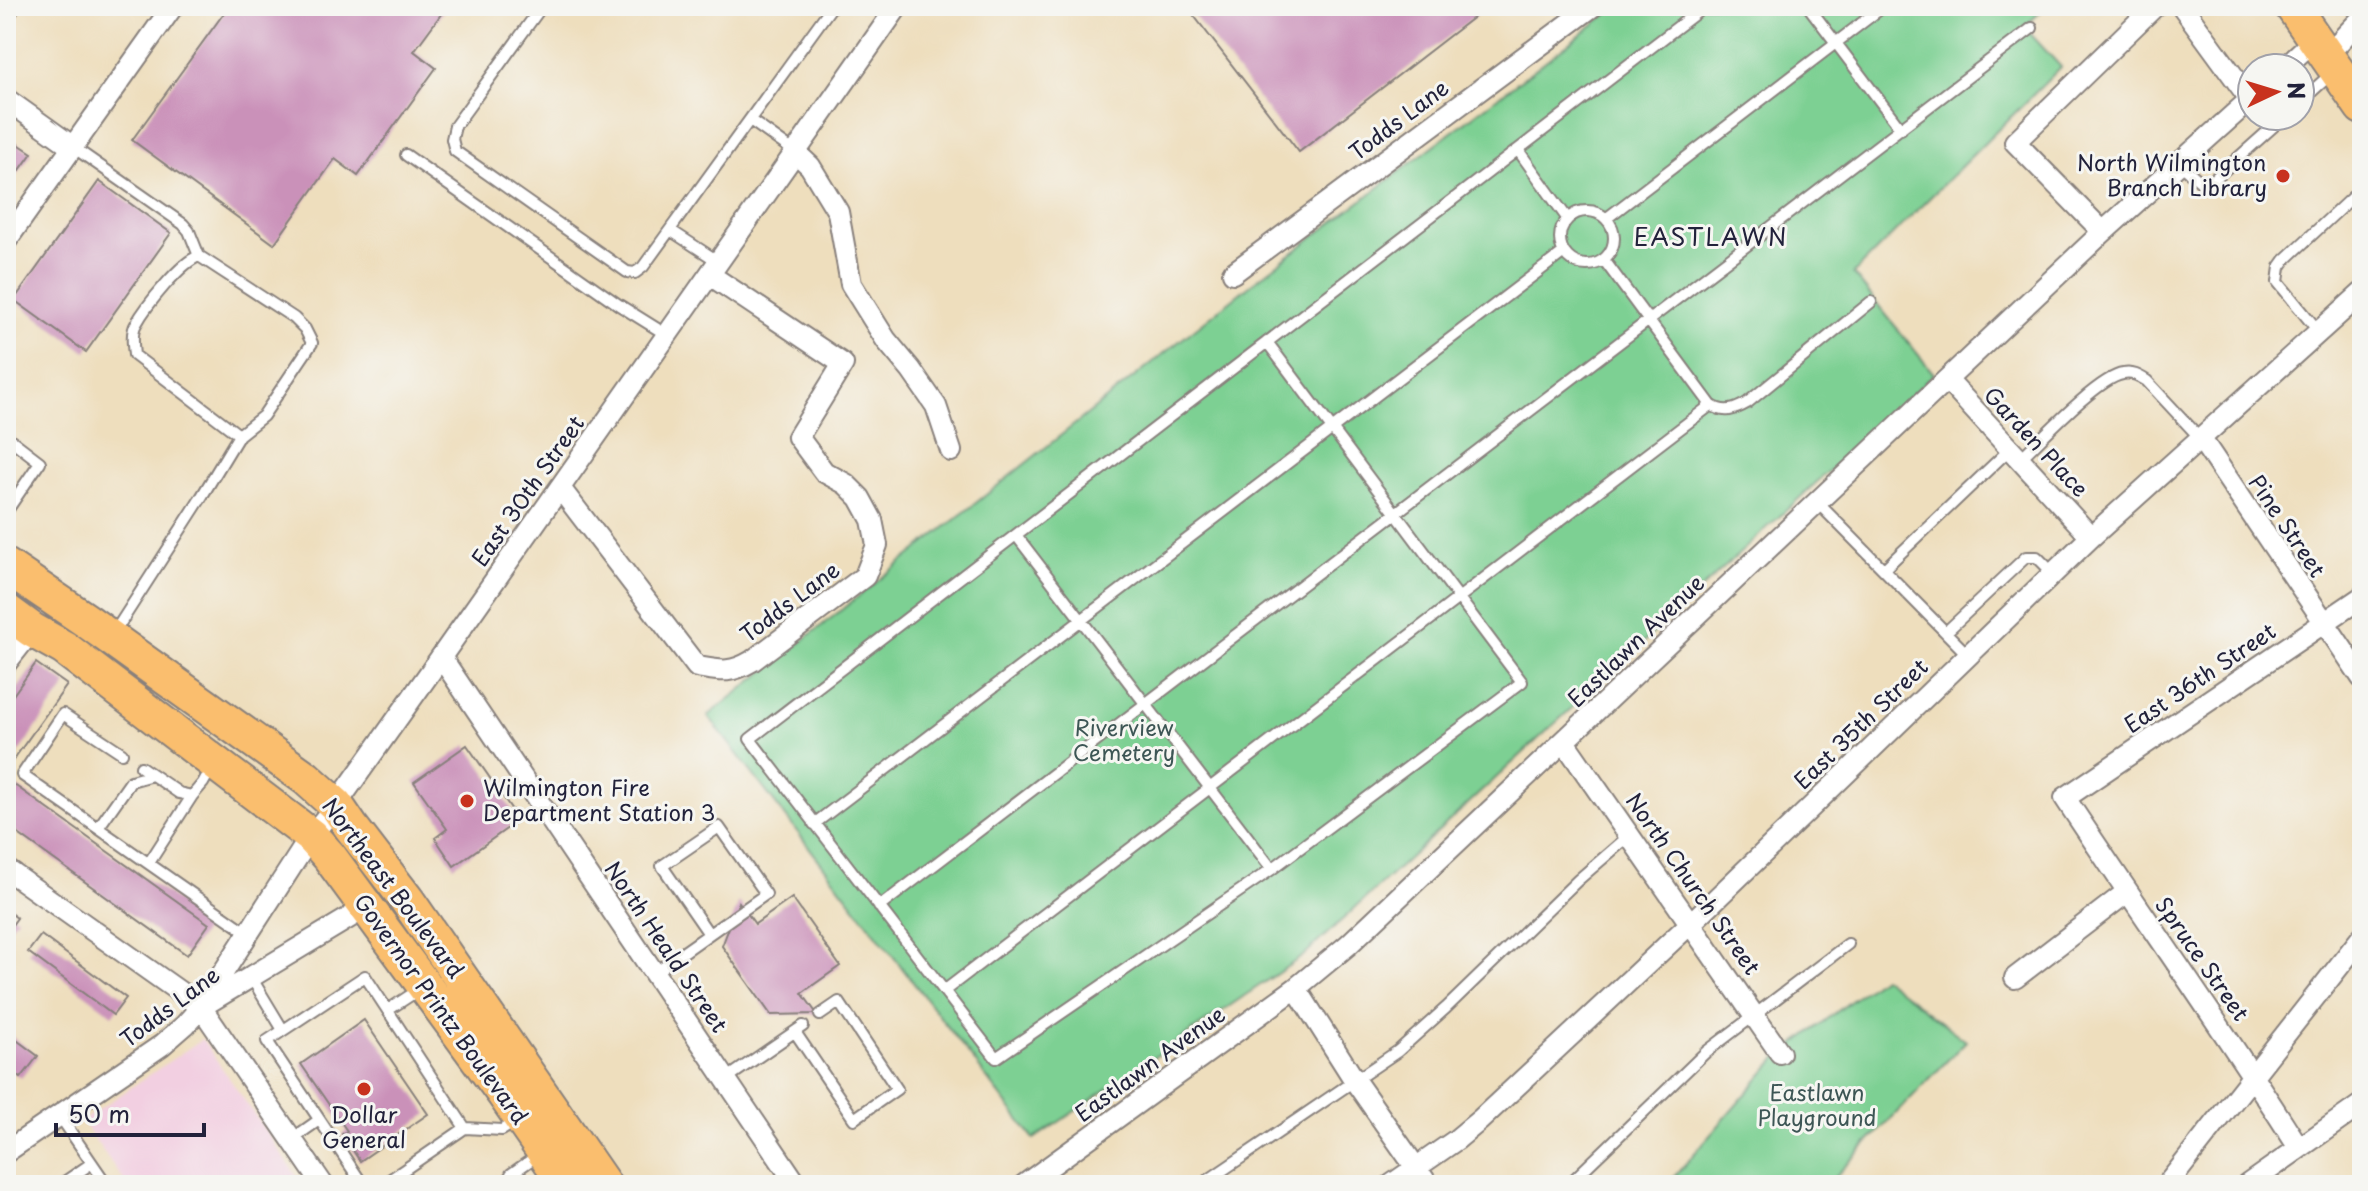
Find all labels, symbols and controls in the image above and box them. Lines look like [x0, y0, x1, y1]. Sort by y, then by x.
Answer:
north arrow [2236, 52, 2316, 132]
street label: Todds Lane [1341, 70, 1455, 167]
text: N [2280, 81, 2315, 100]
place label: North Wilmington Branch Library [2077, 145, 2267, 203]
marker: North Wilmington Branch Library [2274, 167, 2292, 185]
district label: EASTLAWN [1633, 218, 1789, 254]
street label: Garden Place [1977, 378, 2097, 504]
street label: East 30th Street [462, 408, 591, 572]
street label: Pine Street [2242, 467, 2335, 583]
street label: Todds Lane [732, 552, 846, 649]
street label: Eastlawn Avenue [1559, 566, 1711, 714]
street label: East 36th Street [2117, 614, 2282, 740]
street label: East 35th Street [1785, 650, 1935, 796]
park label: Riverview Cemetery [1073, 710, 1175, 768]
place label: Wilmington Fire Department Station 3 [483, 770, 715, 828]
street label: North Church Street [1619, 785, 1770, 981]
street label: Northeast Boulevard [315, 790, 473, 984]
marker: Wilmington Fire Department Station 3 [458, 792, 476, 810]
street label: North Heald Street [598, 854, 737, 1038]
street label: Governor Printz Boulevard [347, 886, 537, 1130]
street label: Spruce Street [2148, 889, 2258, 1027]
street label: Todds Lane [112, 957, 226, 1054]
street label: Eastlawn Avenue [1067, 997, 1231, 1129]
park label: Eastlawn Playground [1757, 1075, 1877, 1133]
marker: Dollar General [355, 1080, 373, 1098]
scale bar [56, 1087, 204, 1137]
text: 50 m [68, 1095, 130, 1131]
place label: Dollar General [322, 1097, 406, 1155]

